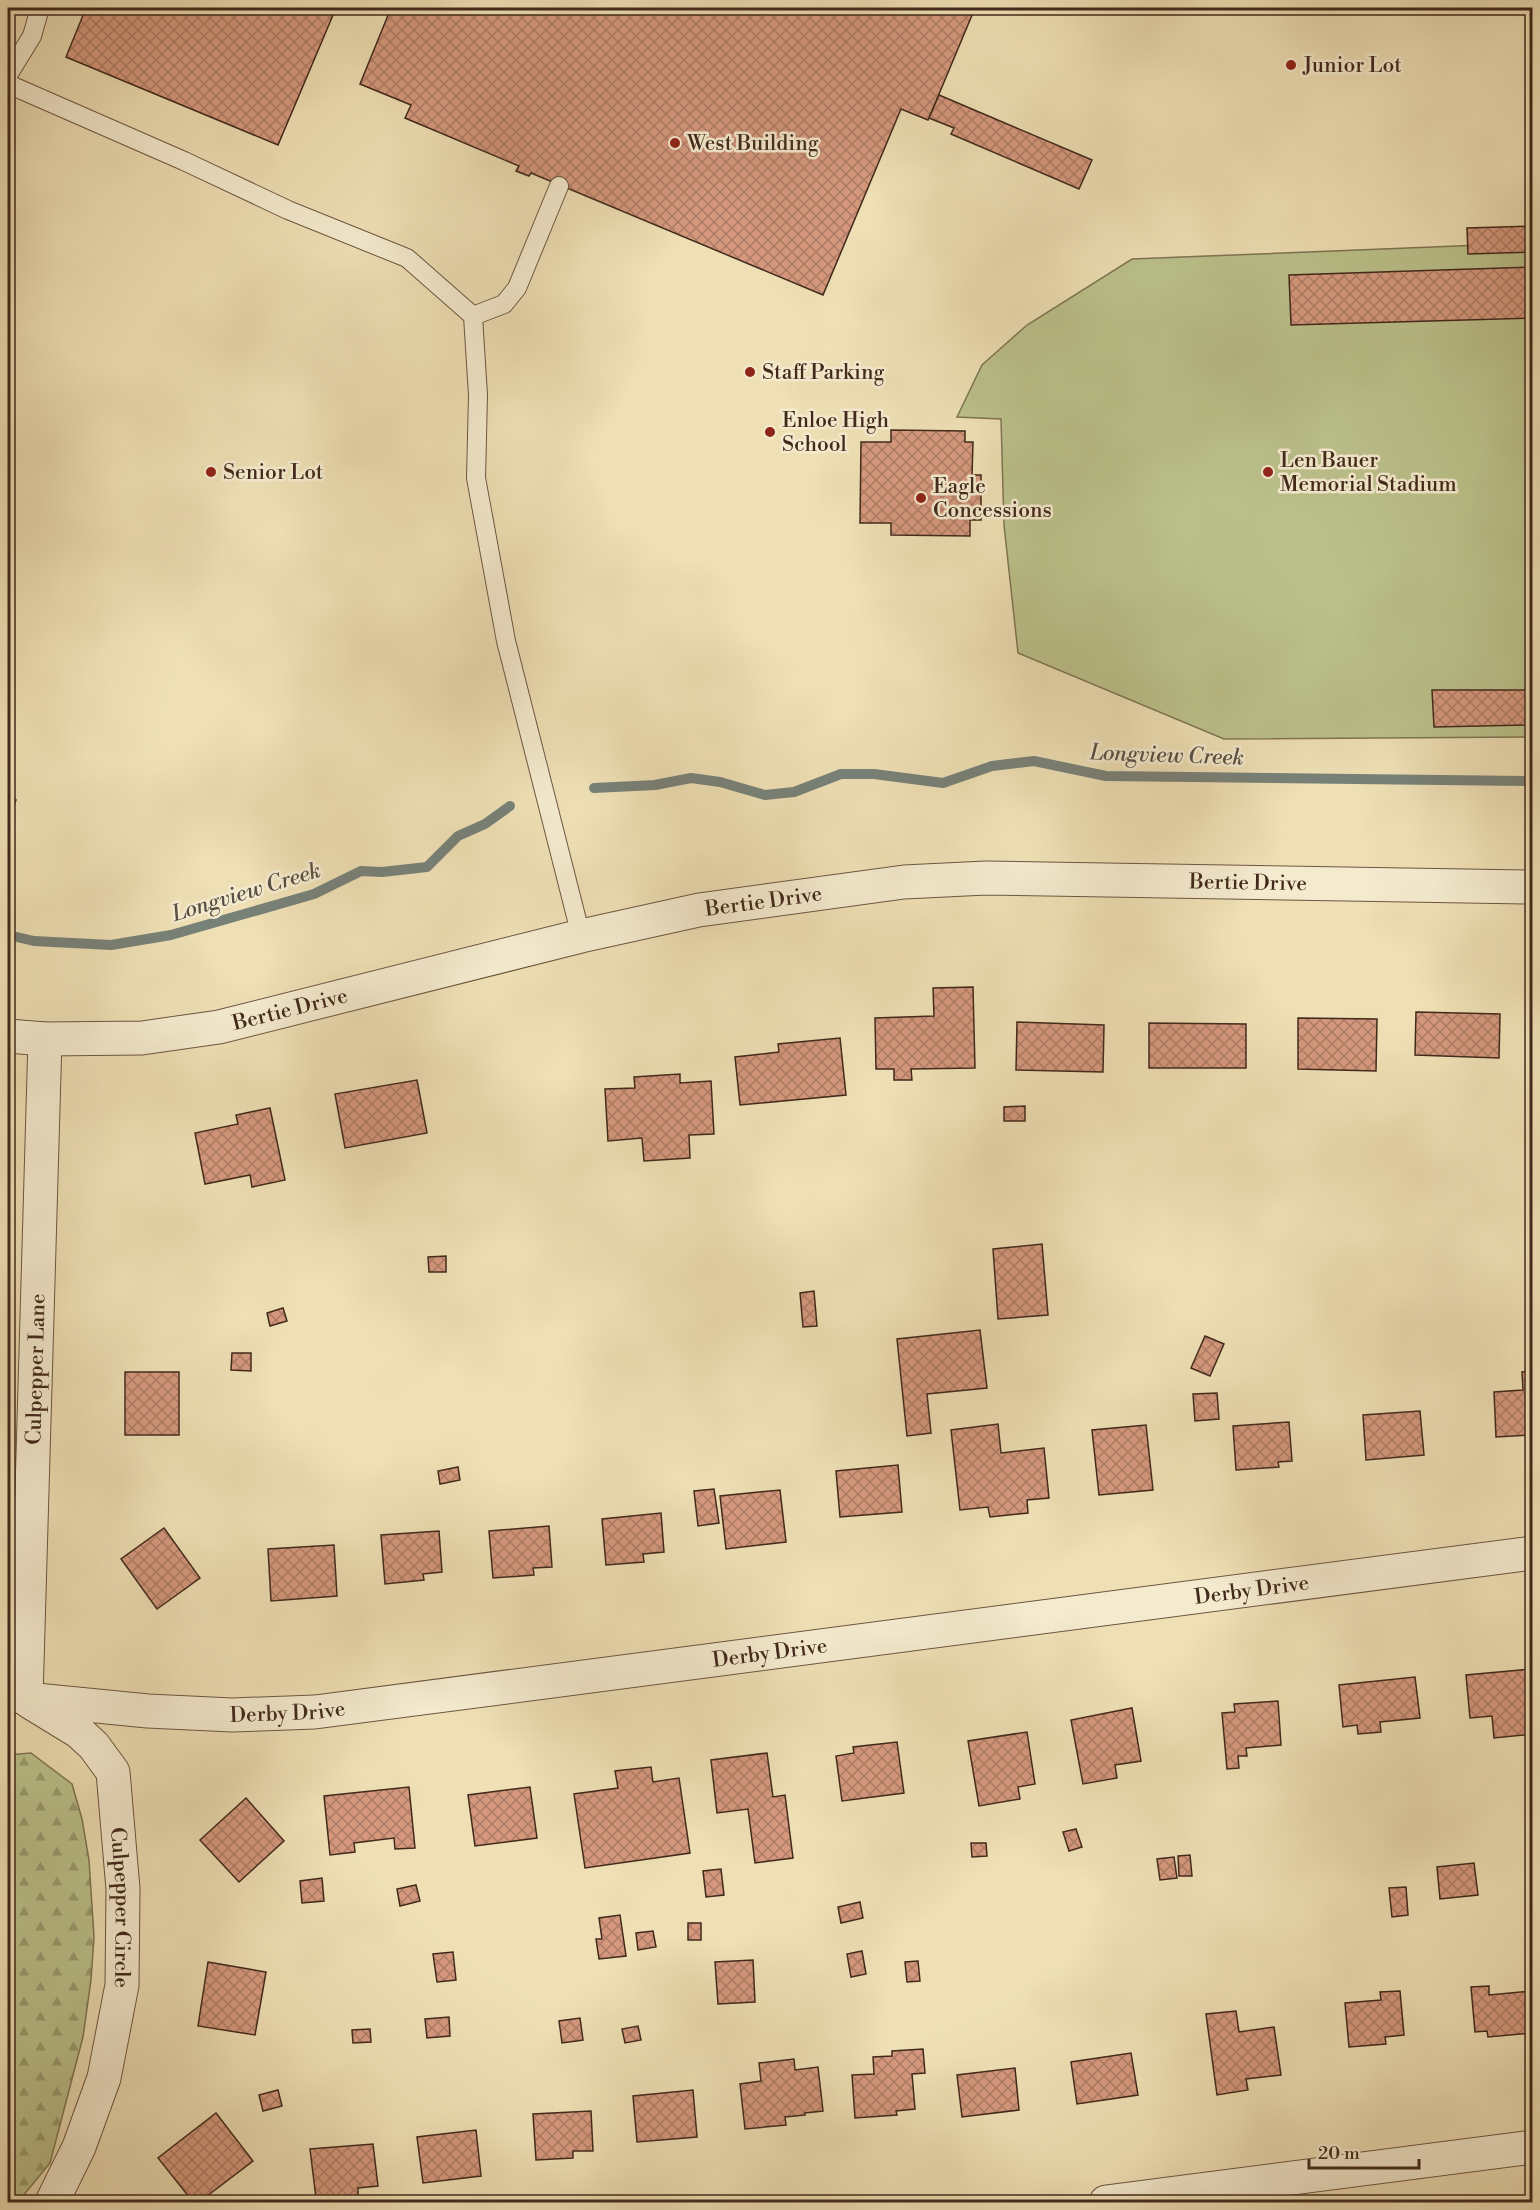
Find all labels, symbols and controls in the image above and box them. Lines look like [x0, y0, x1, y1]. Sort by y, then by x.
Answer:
place label: Junior Lot [1302, 53, 1402, 79]
marker: Junior Lot [1284, 58, 1298, 72]
place label: West Building [686, 131, 819, 157]
marker: West Building [668, 136, 682, 150]
place label: Staff Parking [762, 360, 884, 386]
marker: Staff Parking [743, 365, 757, 379]
place label: Enloe High School [782, 408, 890, 458]
marker: Enloe High School [763, 425, 777, 439]
place label: Len Bauer Memorial Stadium [1280, 448, 1457, 498]
place label: Senior Lot [223, 460, 324, 486]
marker: Senior Lot [204, 465, 218, 479]
marker: Len Bauer Memorial Stadium [1261, 465, 1275, 479]
place label: Eagle Concessions [933, 474, 1052, 524]
marker: Eagle Concessions [914, 491, 928, 505]
water label: Longview Creek [1088, 739, 1244, 772]
water label: Longview Creek [168, 857, 324, 928]
street label: Bertie Drive [1188, 869, 1307, 897]
street label: Bertie Drive [702, 881, 824, 923]
street label: Bertie Drive [229, 983, 350, 1037]
street label: Culpepper Lane [21, 1293, 52, 1445]
street label: Derby Drive [1193, 1570, 1311, 1611]
street label: Derby Drive [711, 1633, 829, 1674]
street label: Derby Drive [229, 1696, 347, 1729]
street label: Culpepper Circle [104, 1826, 135, 1988]
scale bar [1309, 2132, 1418, 2170]
text: 20 m [1318, 2142, 1360, 2165]

